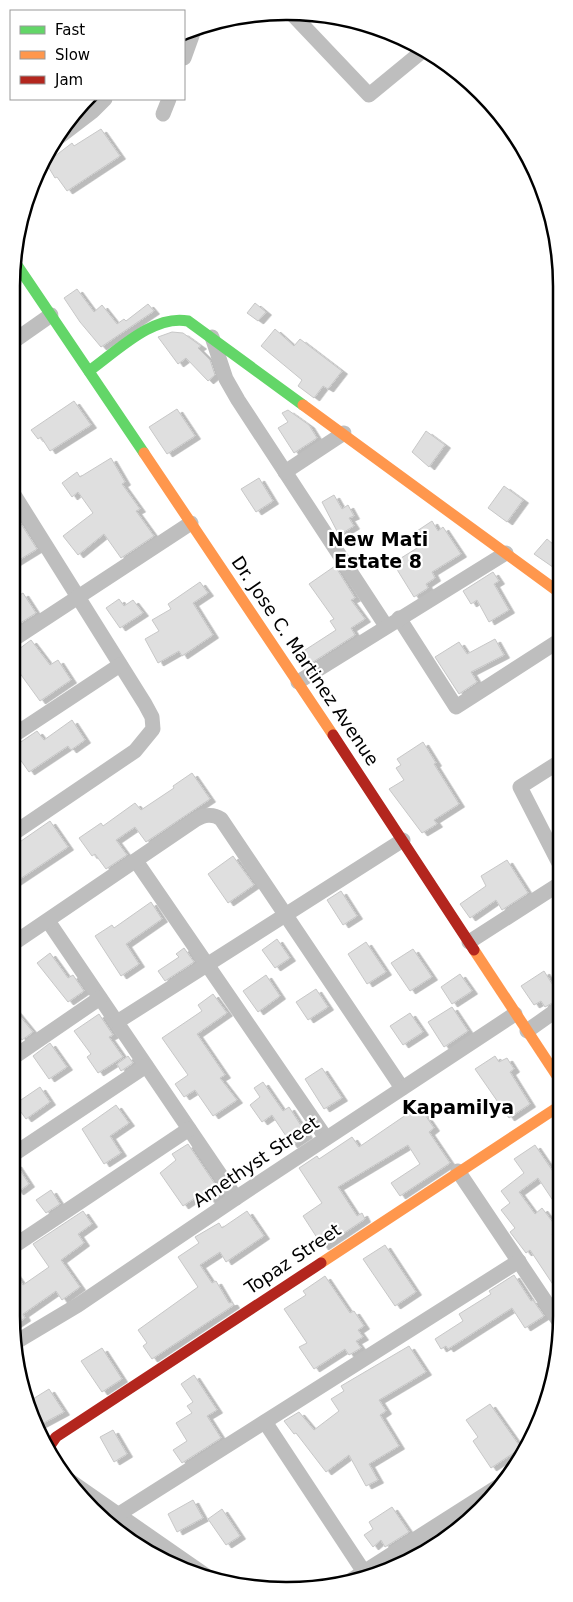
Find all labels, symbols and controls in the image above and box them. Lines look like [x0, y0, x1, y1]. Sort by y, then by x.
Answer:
legend [10, 10, 185, 100]
text: Fast [55, 21, 85, 39]
text: Slow [55, 46, 90, 64]
text: Jam [54, 71, 83, 89]
district label: New Mati Estate 8 [328, 528, 428, 572]
street label: Dr. Jose C. Martinez Avenue [227, 552, 383, 769]
district label: Kapamilya [402, 1096, 514, 1118]
street label: Amethyst Street [189, 1112, 322, 1211]
street label: Topaz Street [240, 1219, 345, 1299]

